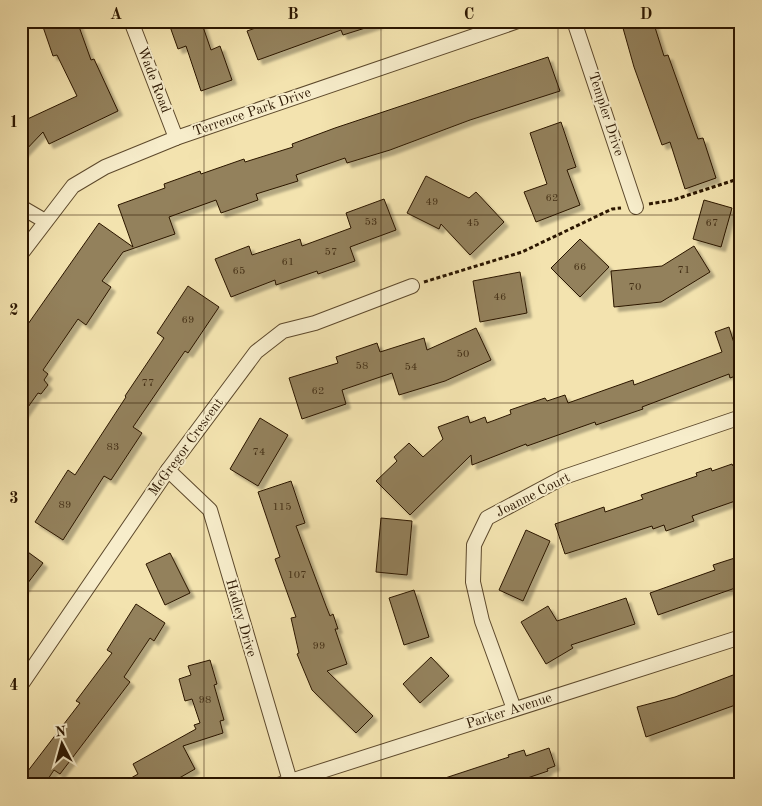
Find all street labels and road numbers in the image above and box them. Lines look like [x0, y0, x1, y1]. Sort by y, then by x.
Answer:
street label: Wade Road [135, 45, 173, 115]
street label: Templer Drive [586, 70, 626, 158]
street label: Terrence Park Drive [191, 85, 313, 139]
street label: McGregor Crescent [146, 396, 226, 498]
street label: Joanne Court [494, 470, 573, 520]
street label: Hadley Drive [223, 577, 259, 659]
street label: Parker Avenue [464, 691, 554, 731]

